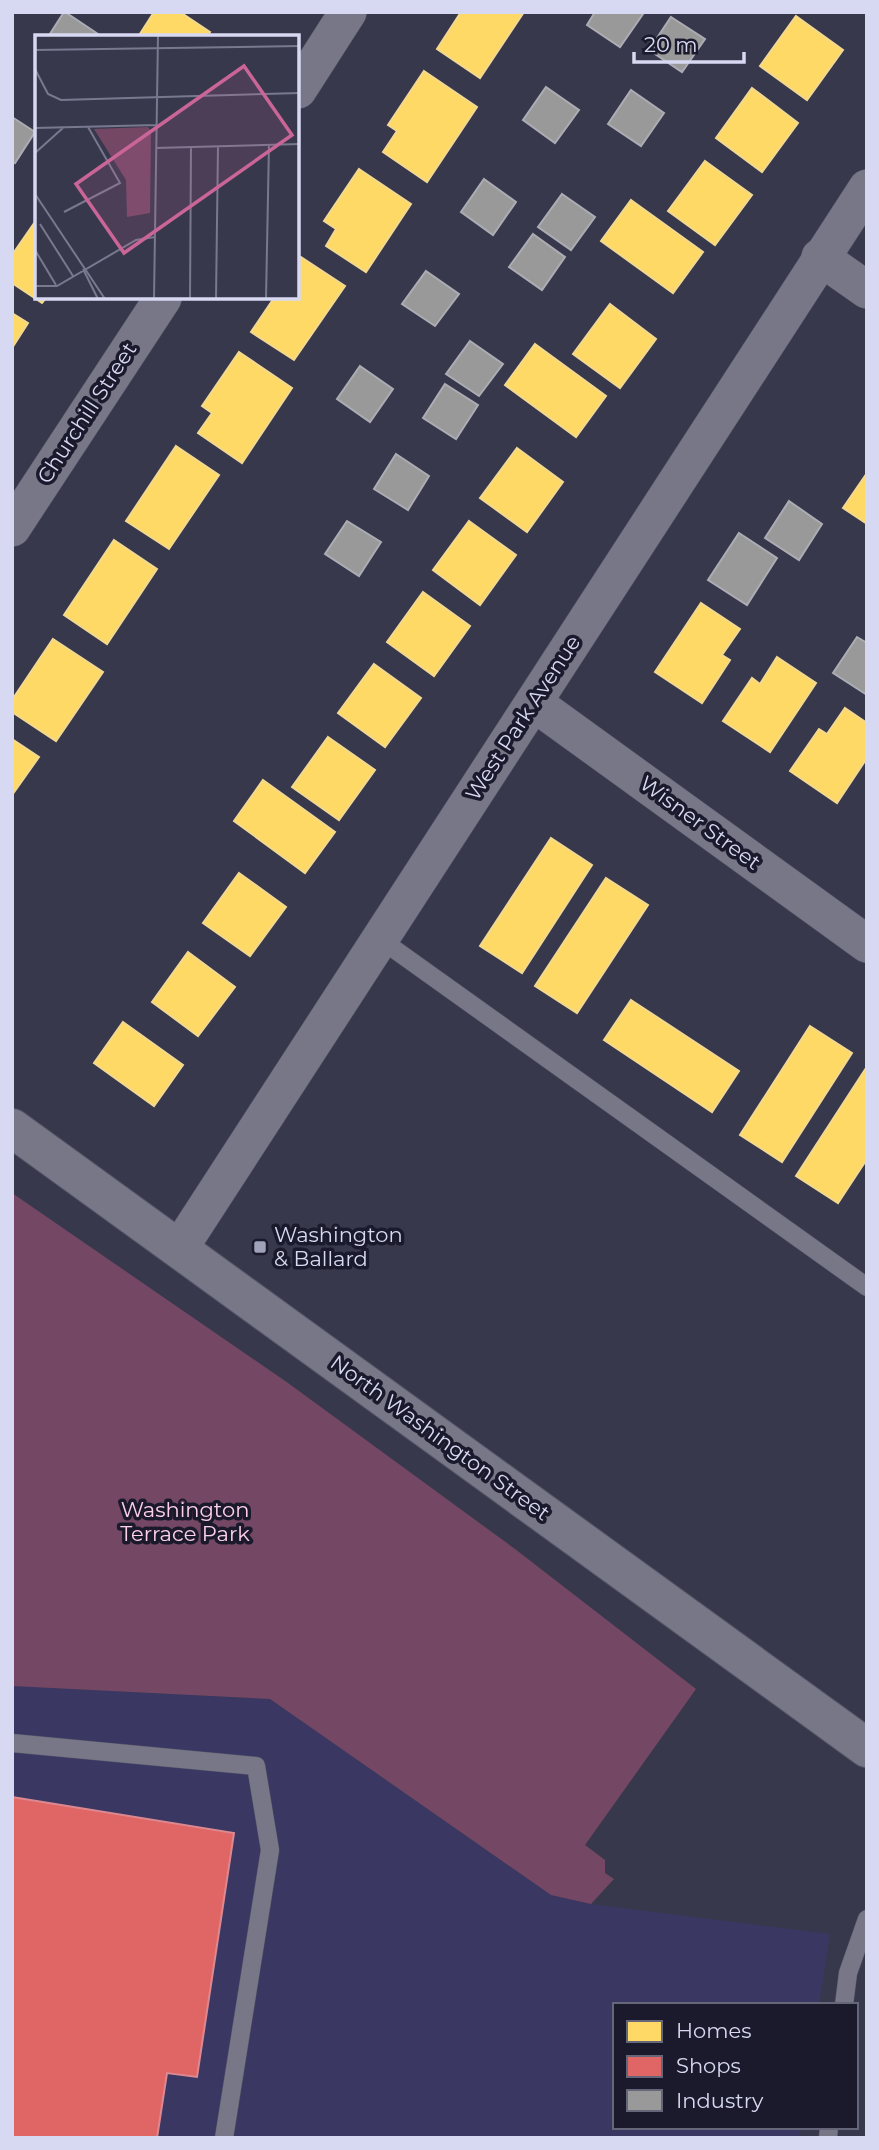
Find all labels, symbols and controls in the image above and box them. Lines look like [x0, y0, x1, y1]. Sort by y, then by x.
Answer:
scale bar [634, 21, 744, 65]
text: 20 m [644, 32, 698, 57]
inset map [35, 35, 299, 299]
street label: Churchill Street [32, 338, 141, 488]
street label: West Park Avenue [460, 630, 585, 805]
street label: Wisner Street [635, 770, 766, 875]
place label: Washington & Ballard [274, 1222, 403, 1271]
marker: Washington & Ballard [252, 1239, 268, 1255]
street label: North Washington Street [326, 1350, 555, 1526]
park label: Washington Terrace Park [120, 1497, 250, 1546]
legend [613, 2003, 858, 2129]
text: Homes [676, 2018, 751, 2043]
text: Shops [676, 2053, 741, 2078]
text: Industry [676, 2088, 764, 2113]

